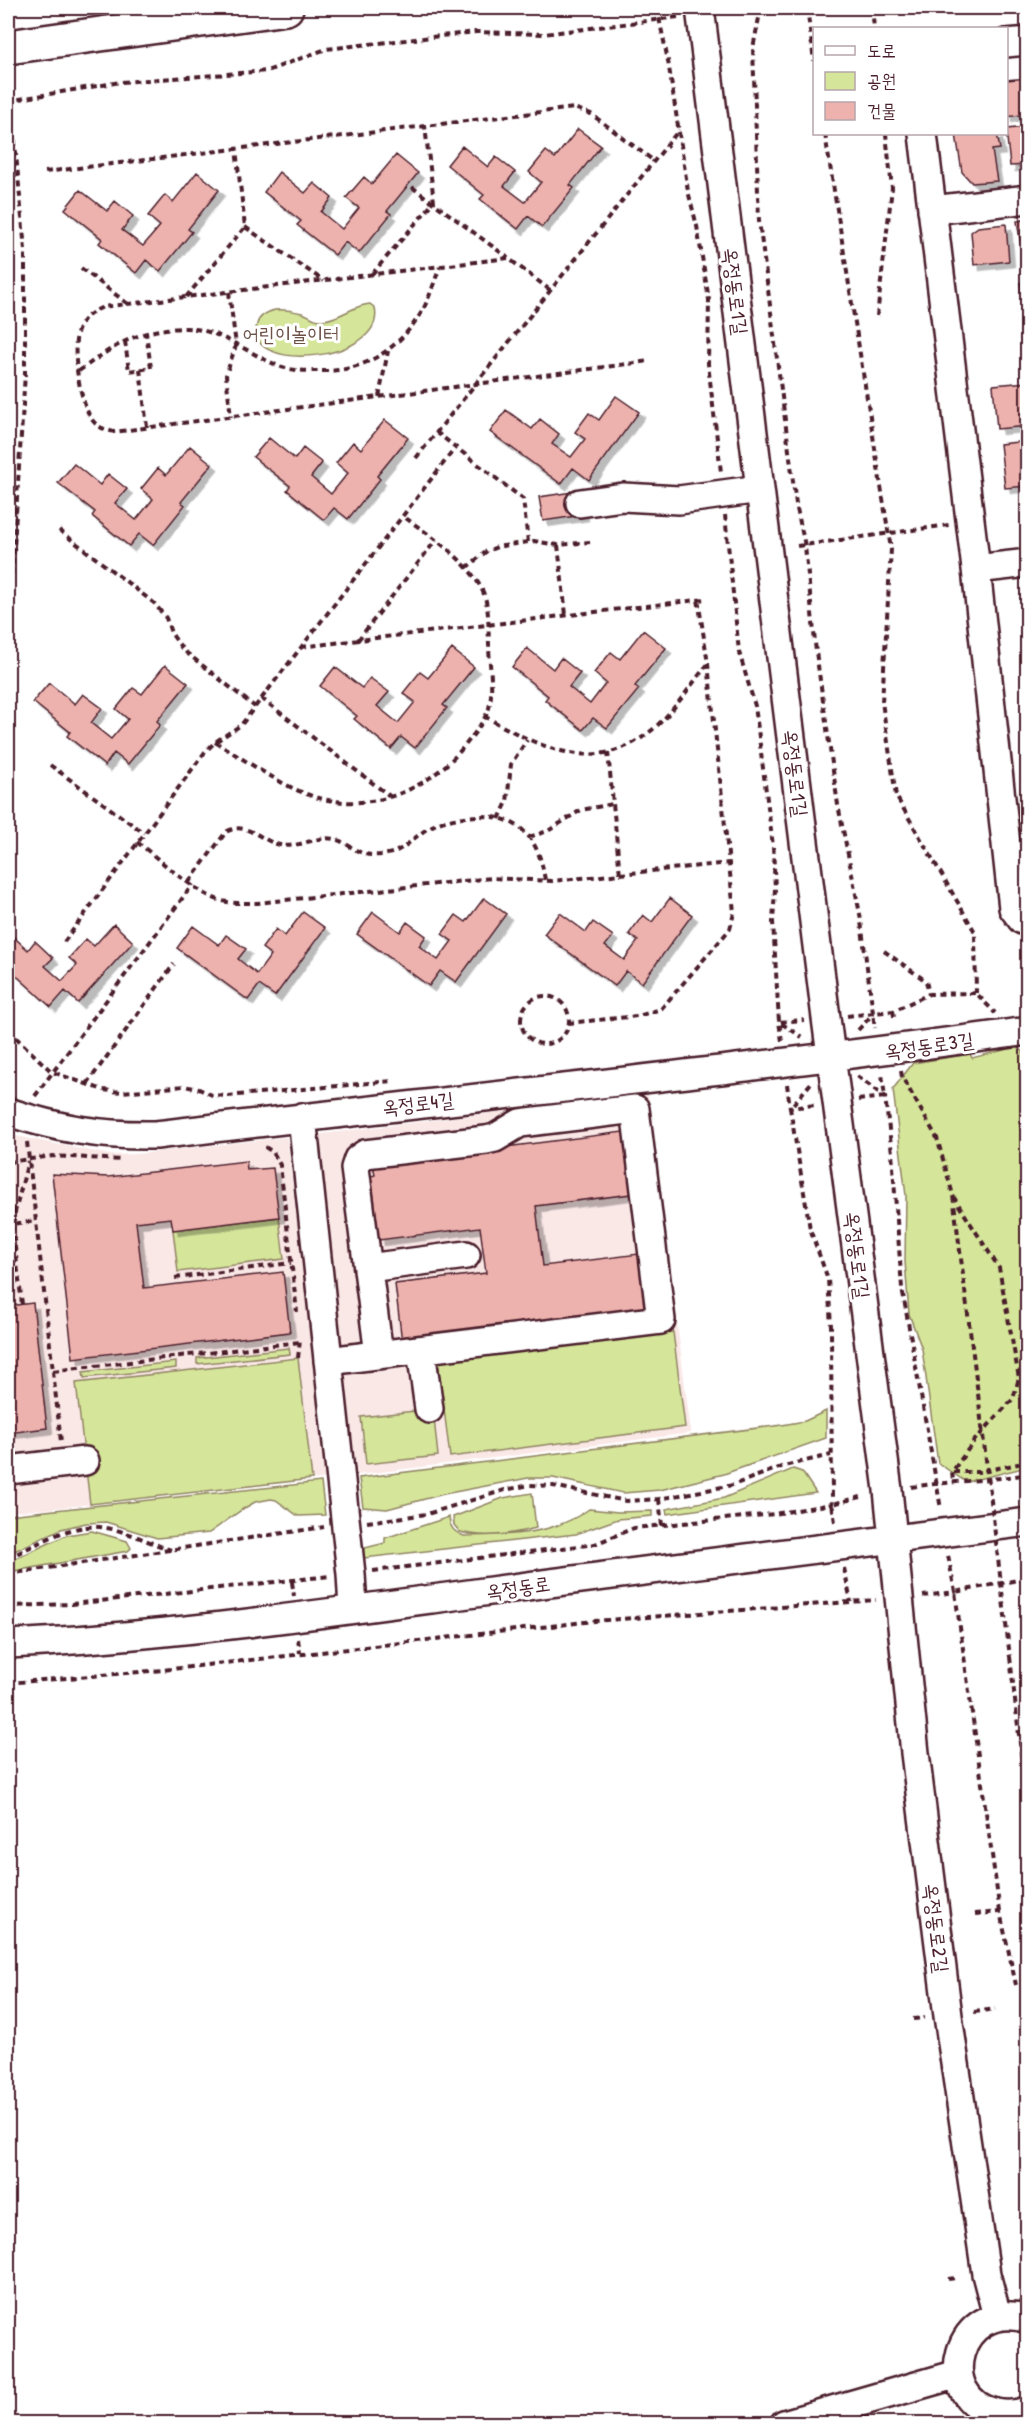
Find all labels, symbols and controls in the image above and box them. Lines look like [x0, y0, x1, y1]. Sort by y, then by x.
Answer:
legend [813, 27, 1008, 135]
text: 도로 [867, 38, 896, 63]
text: 공원 [867, 68, 896, 93]
text: 건물 [867, 98, 896, 123]
street label: 옥정동로1길 [717, 246, 755, 336]
park label: 어린이놀이터 [243, 320, 339, 347]
street label: 옥정동로1길 [777, 728, 815, 818]
street label: 옥정동로3길 [883, 1025, 975, 1065]
street label: 옥정로4길 [381, 1085, 455, 1121]
street label: 옥정동로1길 [839, 1210, 877, 1300]
street label: 옥정동로 [484, 1569, 552, 1605]
street label: 옥정동로2길 [918, 1882, 956, 1974]

